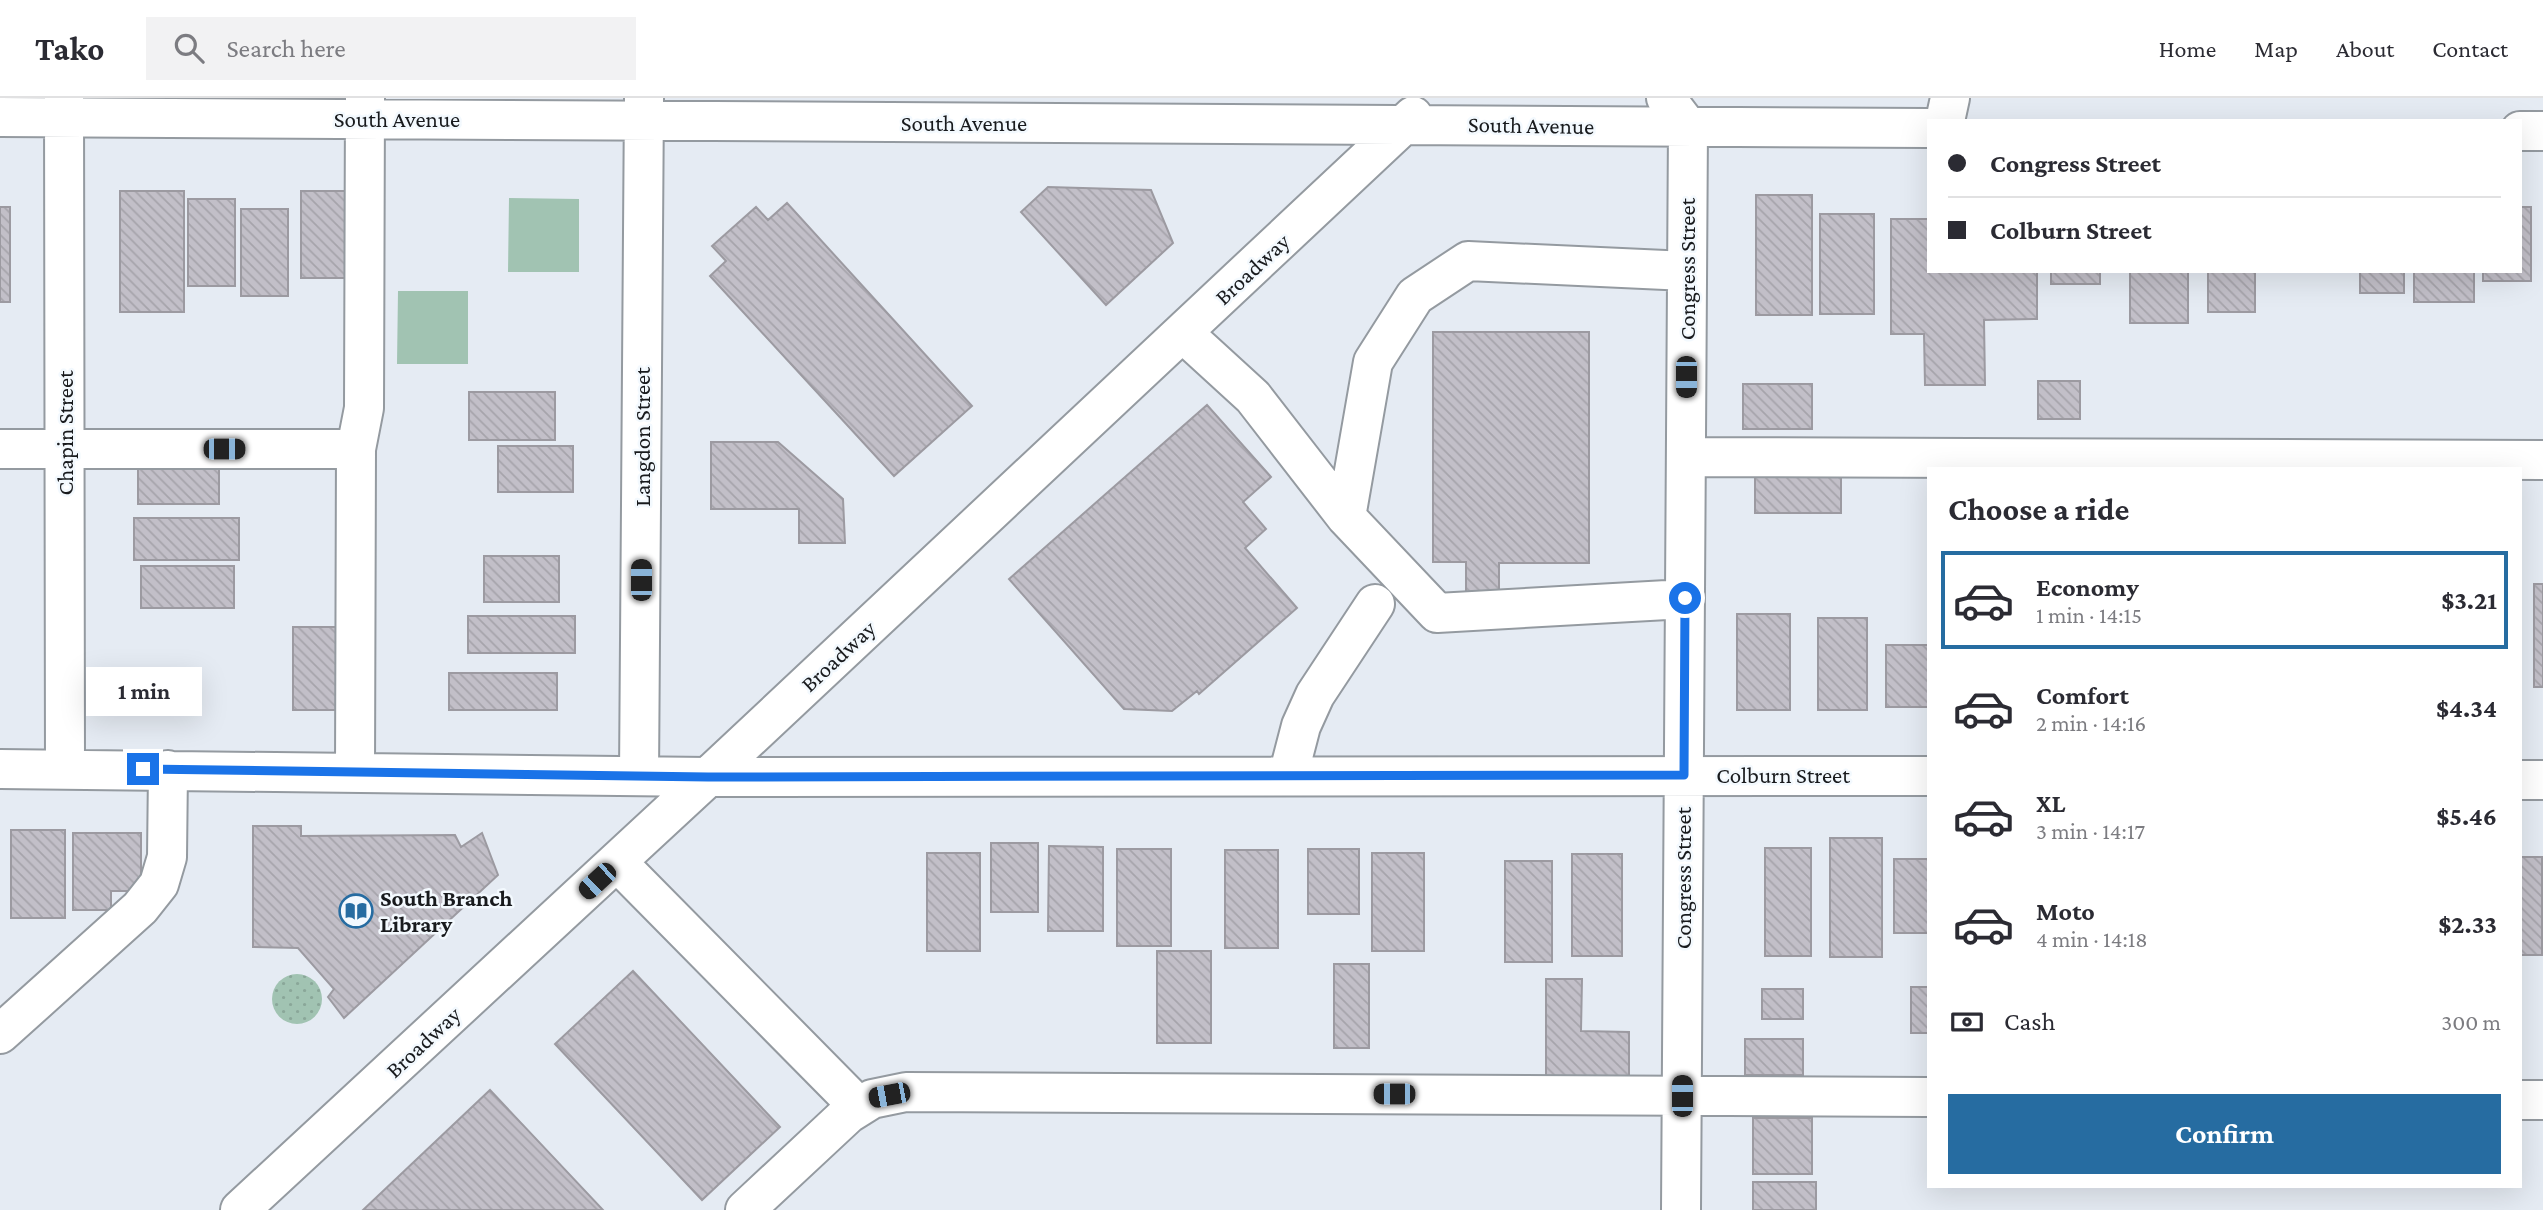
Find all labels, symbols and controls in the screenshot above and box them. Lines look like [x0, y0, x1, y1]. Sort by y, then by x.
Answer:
search box [146, 17, 636, 80]
icon: search [170, 29, 208, 67]
text: Tako [35, 30, 104, 67]
text: Search here [226, 34, 346, 63]
text: Home [2159, 35, 2216, 62]
text: Map [2254, 35, 2298, 62]
text: About [2336, 35, 2394, 62]
text: Contact [2432, 35, 2508, 62]
street label: South Avenue [334, 106, 460, 132]
street label: South Avenue [901, 110, 1027, 136]
street label: South Avenue [1468, 111, 1594, 139]
text: Congress Street [1990, 149, 2161, 178]
street label: Congress Street [1674, 197, 1700, 340]
text: Colburn Street [1990, 216, 2152, 245]
street label: Broadway [1209, 228, 1295, 310]
car [1676, 356, 1697, 398]
street label: Langdon Street [629, 367, 655, 507]
street label: Chapin Street [52, 370, 78, 496]
car [204, 439, 246, 460]
text: Choose a ride [1948, 491, 2129, 527]
car [631, 559, 652, 601]
icon: car [1952, 569, 2015, 632]
text: Economy [2036, 573, 2139, 602]
route start [1669, 582, 1701, 614]
text: $3.21 [2441, 586, 2497, 615]
text: 1 min · 14:15 [2036, 602, 2142, 628]
street label: Broadway [795, 615, 881, 697]
callout: 1 min [85, 668, 201, 716]
icon: car [1952, 677, 2015, 740]
text: 1 min [118, 678, 170, 704]
text: Comfort [2036, 681, 2129, 710]
text: $4.34 [2436, 694, 2497, 723]
text: 2 min · 14:16 [2036, 710, 2146, 736]
route end [127, 753, 159, 785]
street label: Colburn Street [1716, 762, 1850, 788]
icon: car [1952, 785, 2015, 848]
text: XL [2036, 789, 2065, 818]
text: $5.46 [2436, 802, 2497, 831]
street label: Congress Street [1670, 806, 1696, 949]
text: 3 min · 14:17 [2036, 818, 2145, 844]
car [575, 859, 620, 903]
place label: South Branch Library [380, 885, 513, 937]
library icon: South Branch Library [337, 892, 375, 930]
icon: car [1952, 893, 2015, 956]
text: Moto [2036, 897, 2095, 926]
text: $2.33 [2438, 910, 2497, 939]
text: 4 min · 14:18 [2036, 926, 2148, 952]
street label: Broadway [380, 1001, 466, 1083]
icon: cash [1948, 1003, 1986, 1041]
text: Cash [2004, 1007, 2055, 1036]
text: 300 m [2441, 1009, 2501, 1035]
car [1672, 1075, 1693, 1117]
car [867, 1081, 912, 1109]
car [1374, 1084, 1416, 1105]
button: Confirm [1948, 1094, 2501, 1174]

